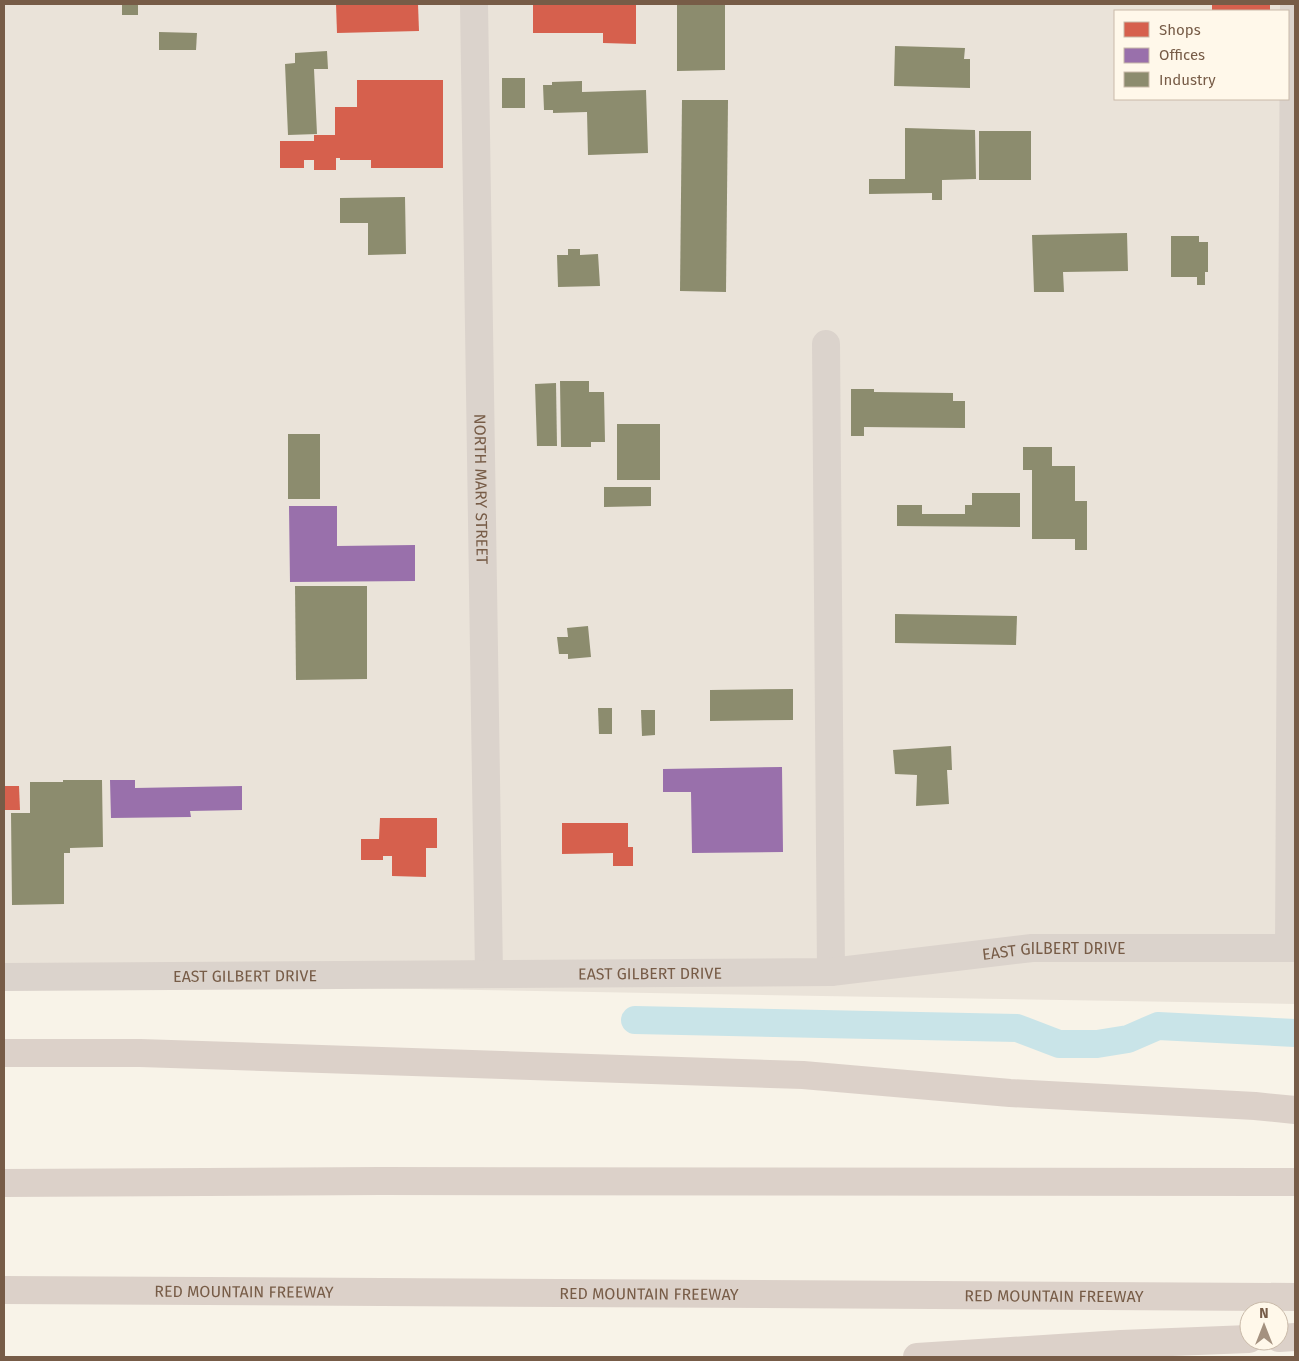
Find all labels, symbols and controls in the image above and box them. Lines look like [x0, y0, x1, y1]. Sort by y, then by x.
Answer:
legend [1114, 10, 1289, 100]
text: Shops [1159, 21, 1201, 39]
text: Offices [1159, 46, 1205, 64]
text: Industry [1159, 71, 1216, 89]
street label: NORTH MARY STREET [471, 414, 492, 565]
street label: EAST GILBERT DRIVE [981, 939, 1125, 963]
street label: EAST GILBERT DRIVE [578, 963, 722, 983]
street label: EAST GILBERT DRIVE [173, 966, 317, 985]
street label: RED MOUNTAIN FREEWAY [154, 1281, 334, 1301]
street label: RED MOUNTAIN FREEWAY [559, 1284, 739, 1303]
street label: RED MOUNTAIN FREEWAY [964, 1286, 1144, 1306]
north arrow [1239, 1301, 1289, 1351]
text: N [1259, 1305, 1269, 1322]

